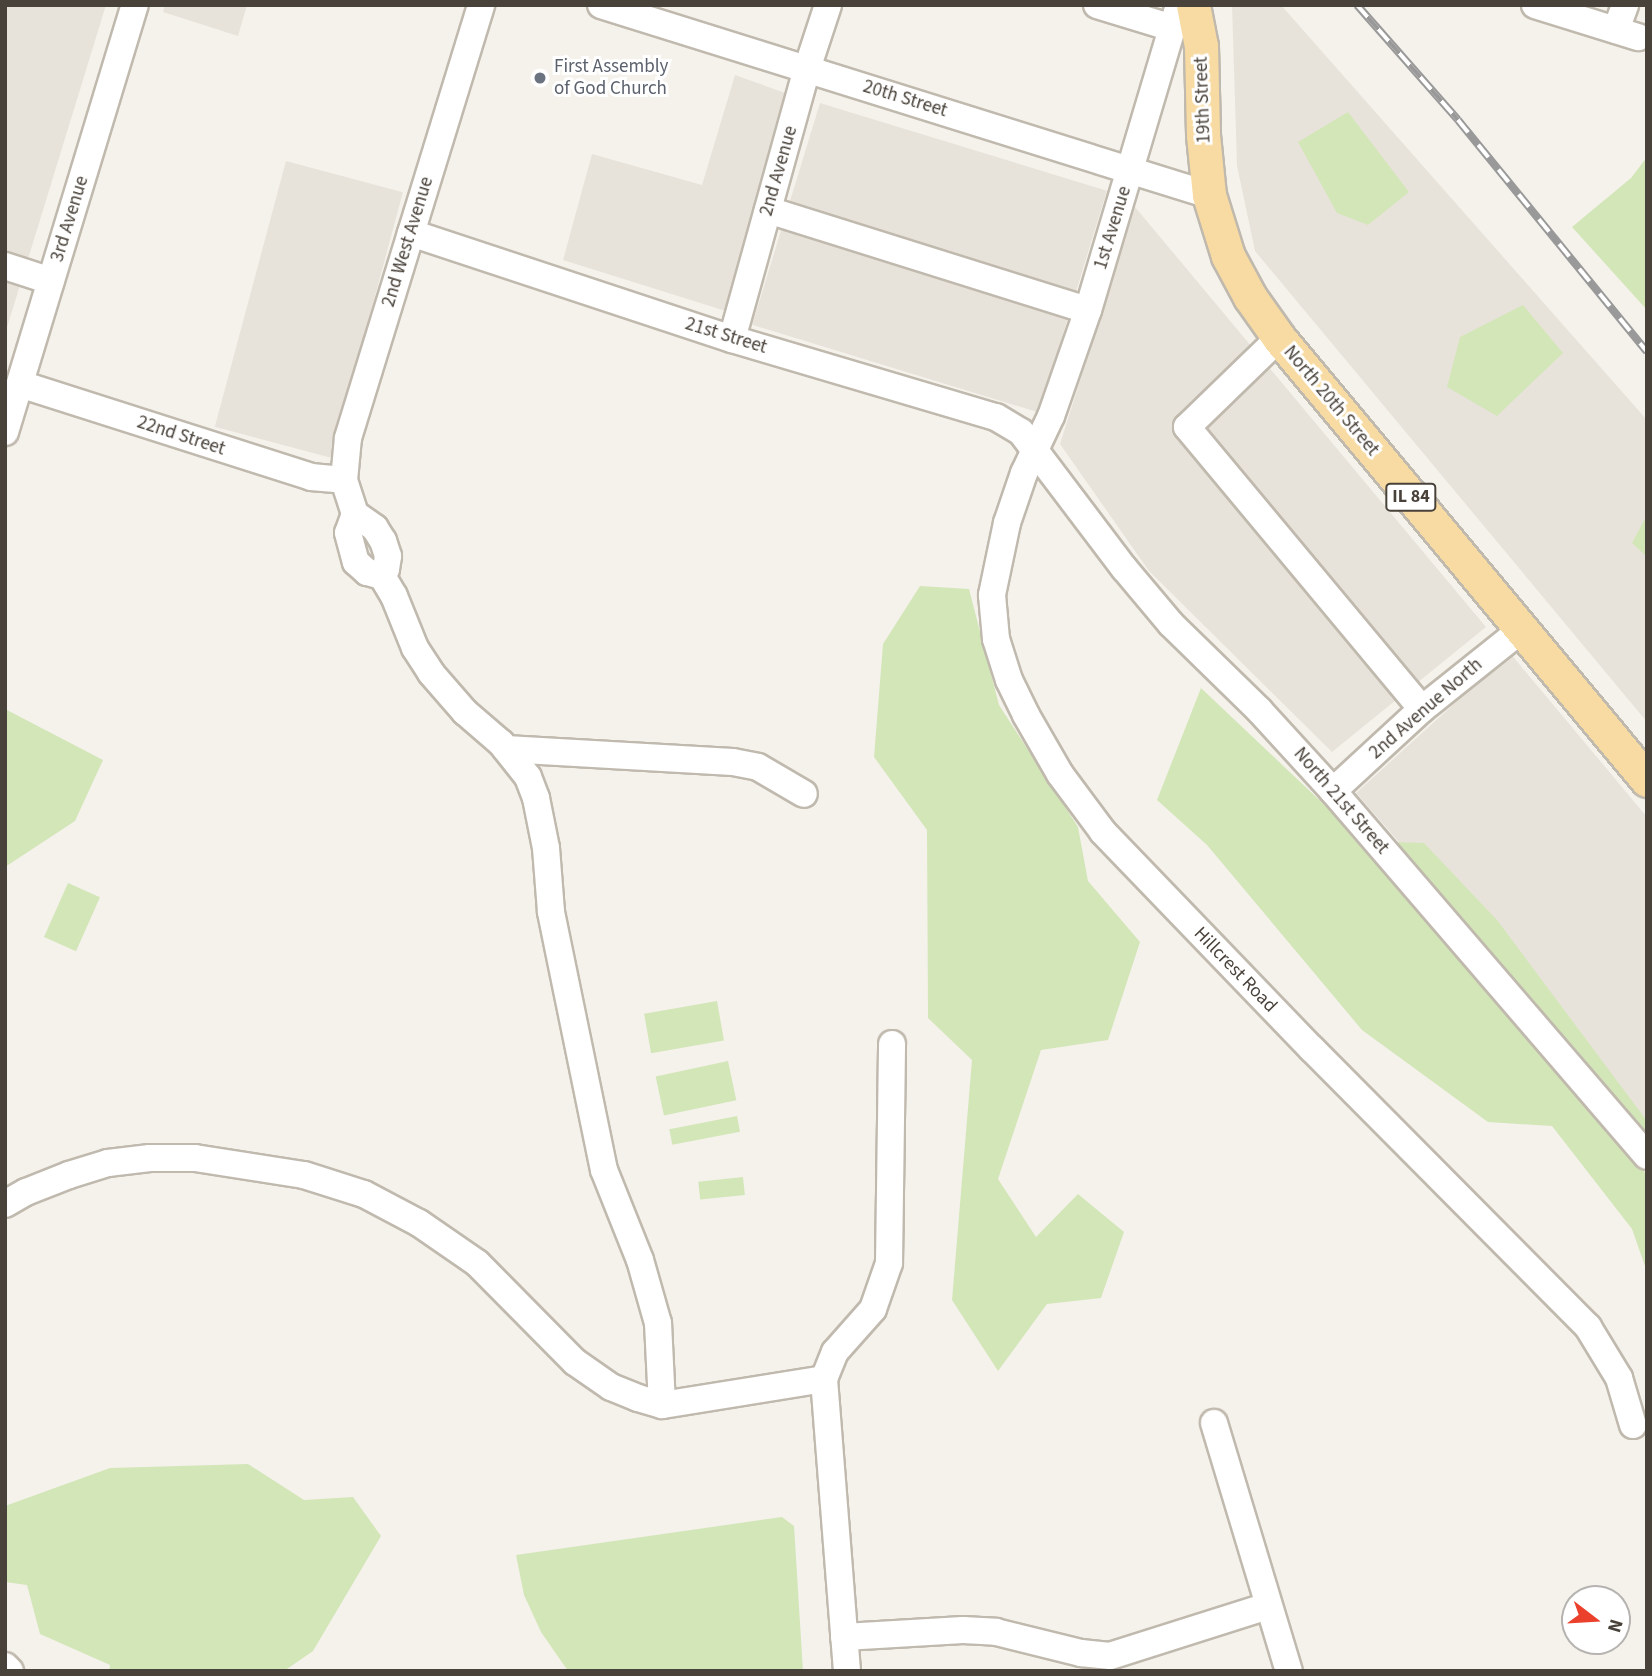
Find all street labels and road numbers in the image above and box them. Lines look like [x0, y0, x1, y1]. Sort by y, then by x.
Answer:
street label: 19th Street [1190, 56, 1216, 144]
street label: 20th Street [860, 75, 950, 123]
street label: 2nd Avenue [755, 123, 803, 219]
street label: 3rd Avenue [46, 173, 94, 265]
street label: 2nd West Avenue [377, 174, 439, 310]
street label: 1st Avenue [1090, 184, 1136, 272]
street label: 21st Street [682, 313, 770, 359]
street label: North 20th Street [1278, 341, 1384, 461]
street label: 22nd Street [134, 411, 228, 461]
road number: IL 84 [1385, 482, 1437, 512]
street label: 2nd Avenue North [1365, 654, 1487, 764]
street label: North 21st Street [1288, 743, 1394, 859]
street label: Hillcrest Road [1189, 923, 1281, 1017]

